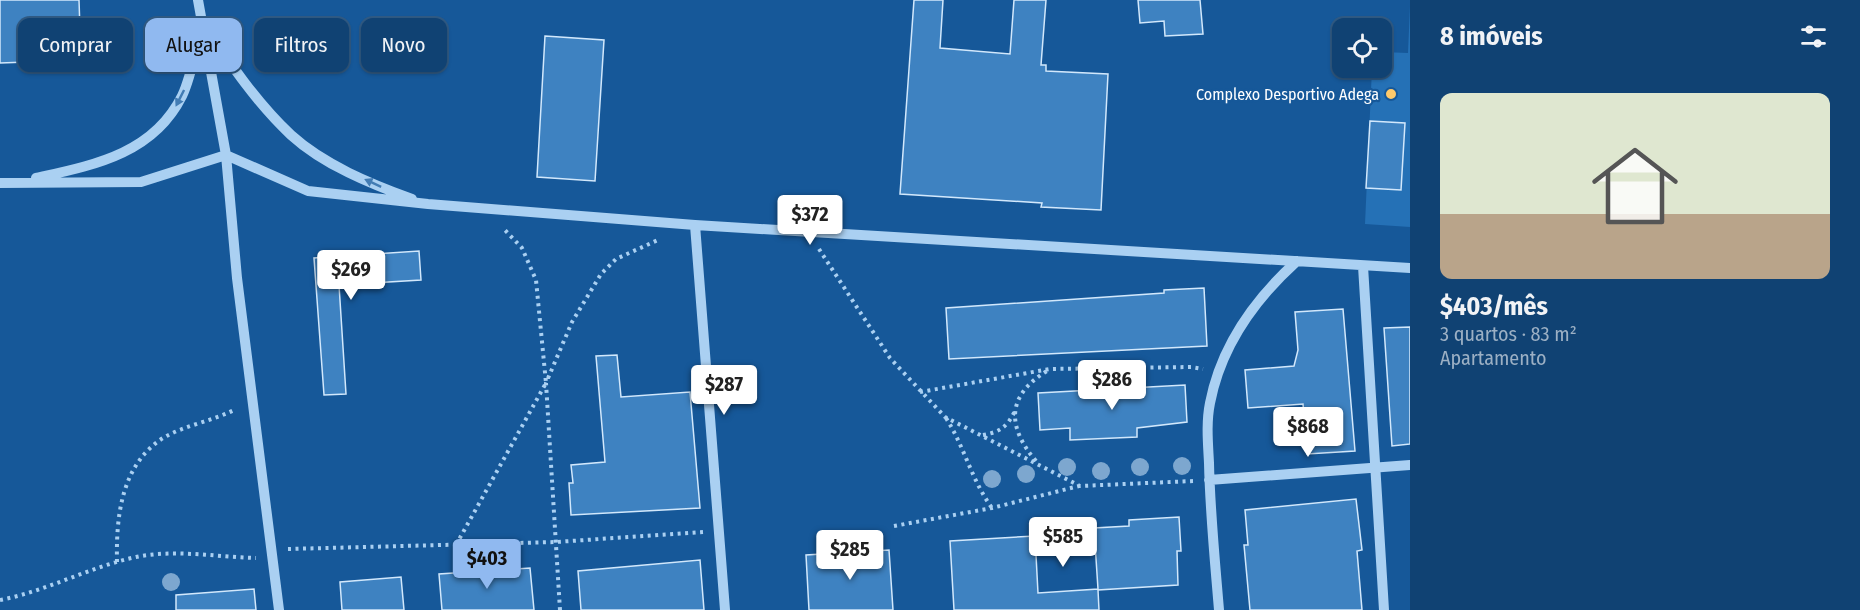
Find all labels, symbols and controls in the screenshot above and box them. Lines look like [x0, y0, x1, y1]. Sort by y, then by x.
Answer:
chip: Comprar [18, 18, 133, 72]
chip: Alugar [145, 18, 242, 72]
chip: Filtros [254, 18, 349, 72]
chip: Novo [361, 18, 447, 72]
map controls [1332, 18, 1392, 78]
button: locate [1332, 18, 1392, 78]
icon: filters [1797, 20, 1830, 53]
text: 8 imóveis [1440, 21, 1543, 52]
place label: Complexo Desportivo Adega [1196, 85, 1379, 104]
marker: Complexo Desportivo Adega [1384, 87, 1398, 101]
one-way arrow [175, 89, 185, 106]
icon: home [1581, 132, 1689, 240]
one-way arrow [365, 179, 382, 188]
pin: $372 [774, 195, 846, 246]
text: $372 [791, 202, 829, 226]
pin: $269 [315, 250, 387, 301]
text: $269 [331, 257, 371, 281]
text: $403/mês [1440, 291, 1548, 322]
text: 3 quartos · 83 m² [1440, 322, 1577, 346]
text: Apartamento [1440, 346, 1547, 370]
pin: $286 [1076, 360, 1148, 411]
pin: $287 [688, 365, 760, 416]
text: $286 [1092, 367, 1132, 391]
text: $287 [705, 372, 743, 396]
pin: $868 [1272, 407, 1344, 458]
text: $868 [1287, 414, 1329, 438]
pin: $585 [1027, 517, 1099, 568]
text: $585 [1043, 524, 1083, 548]
pin: $285 [814, 530, 886, 581]
text: $285 [830, 537, 870, 561]
pin: $403 [451, 539, 523, 590]
text: $403 [467, 546, 507, 570]

